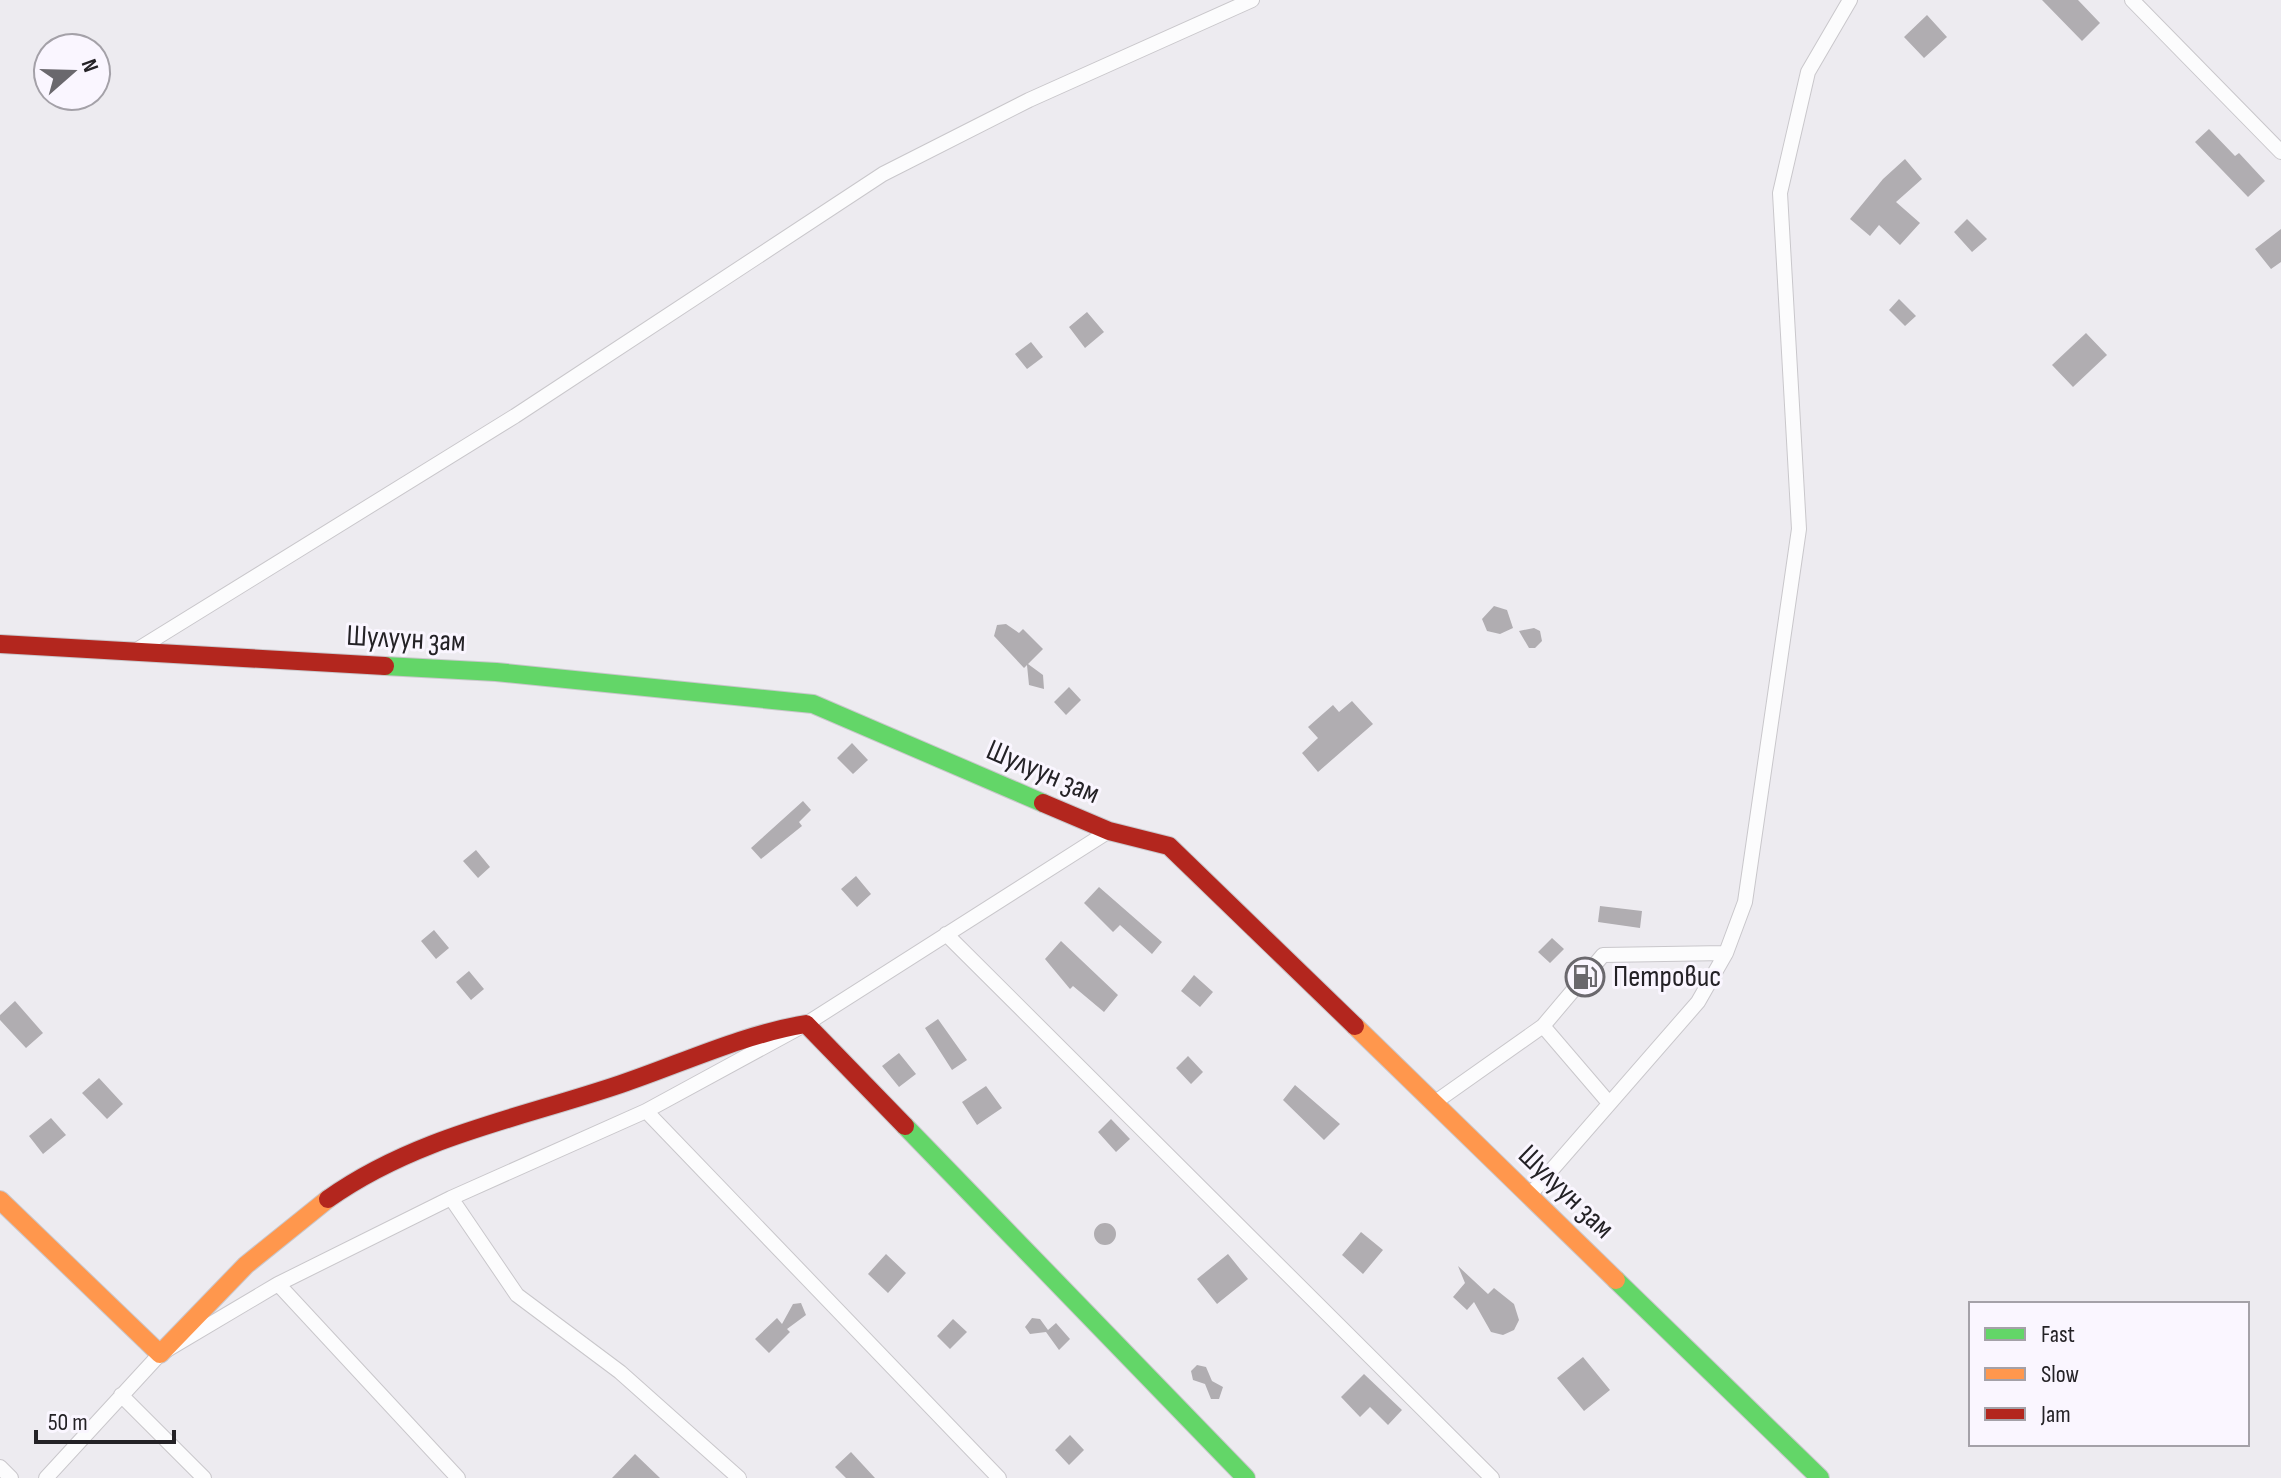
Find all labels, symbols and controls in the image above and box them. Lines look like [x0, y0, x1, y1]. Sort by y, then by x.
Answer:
north arrow [32, 32, 112, 112]
text: N [75, 56, 104, 76]
street label: Шулуун зам [345, 618, 467, 660]
street label: Шулуун зам [981, 732, 1105, 812]
fuel station icon: Петровис [1564, 956, 1606, 998]
place label: Петровис [1613, 959, 1721, 995]
street label: Шулуун зам [1511, 1138, 1621, 1246]
legend [1969, 1302, 2249, 1446]
text: Fast [2041, 1320, 2075, 1349]
text: Slow [2041, 1360, 2079, 1389]
scale bar [36, 1394, 174, 1444]
text: Jam [2040, 1400, 2071, 1429]
text: 50 m [48, 1408, 88, 1437]

